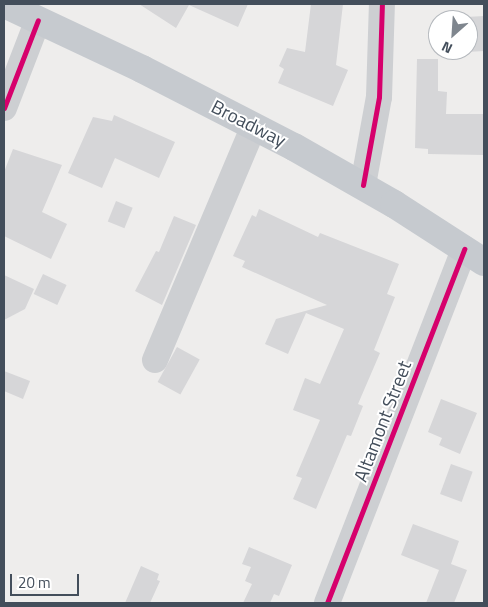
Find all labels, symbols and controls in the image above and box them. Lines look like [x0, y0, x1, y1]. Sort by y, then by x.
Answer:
north arrow [428, 10, 478, 60]
text: N [438, 36, 456, 60]
street label: Broadway [208, 95, 290, 151]
street label: Altamont Street [348, 357, 416, 485]
scale bar [12, 564, 81, 596]
text: 20 m [18, 571, 51, 594]

